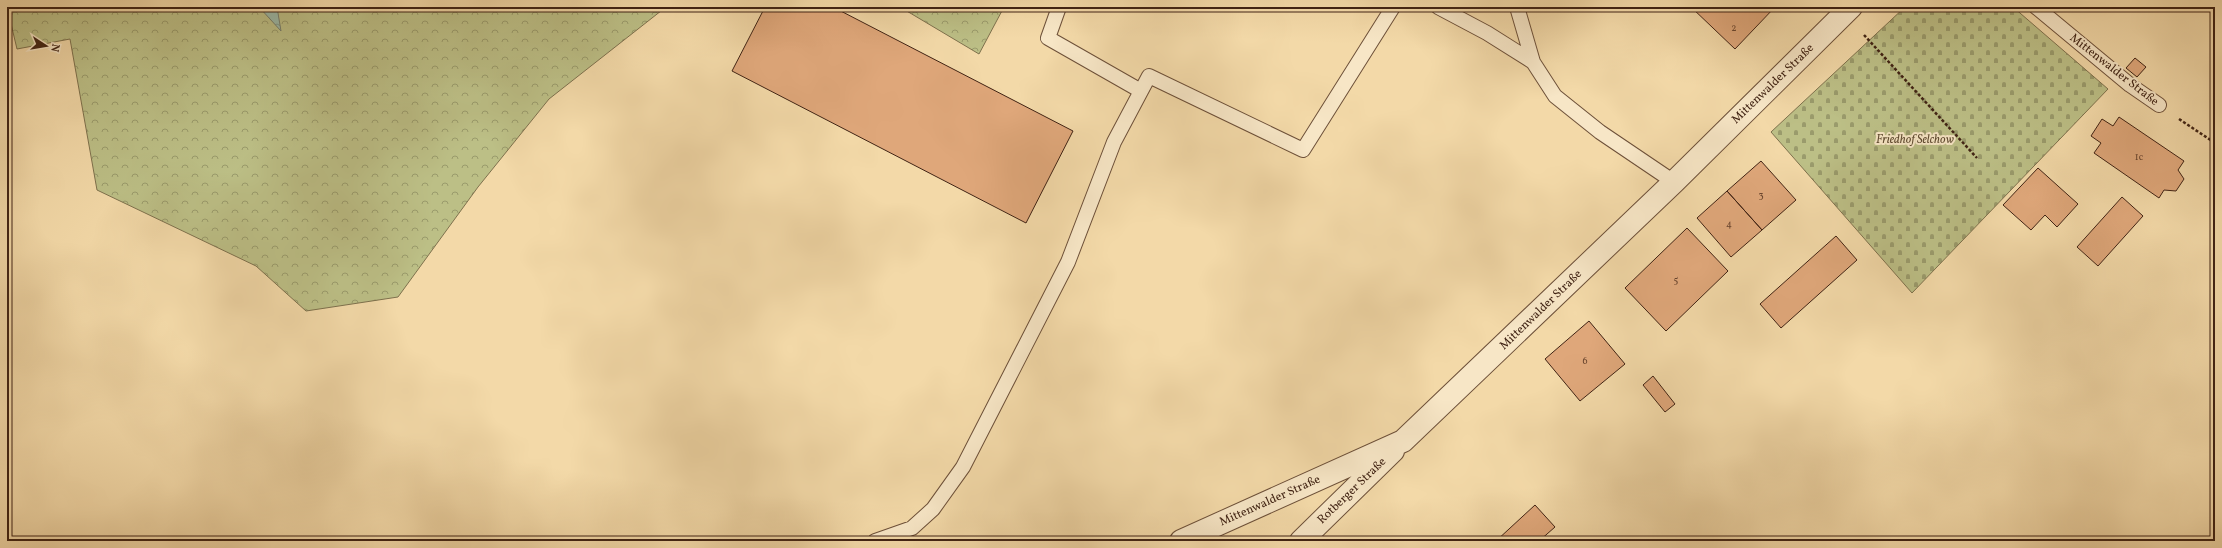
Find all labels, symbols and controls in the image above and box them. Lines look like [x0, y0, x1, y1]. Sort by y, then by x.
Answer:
house number: 2 [1731, 21, 1737, 35]
north arrow [26, 26, 66, 66]
street label: Mittenwalder Straße [2066, 30, 2162, 110]
street label: Mittenwalder Straße [1728, 40, 1818, 128]
text: N [46, 42, 62, 53]
park label: Friedhof Selchow [1876, 132, 1954, 148]
house number: 1c [2135, 150, 2144, 164]
house number: 3 [1758, 188, 1764, 202]
house number: 4 [1726, 217, 1732, 231]
street label: Mittenwalder Straße [1496, 266, 1586, 354]
house number: 5 [1674, 273, 1679, 287]
house number: 6 [1582, 354, 1588, 368]
street label: Rotberger Straße [1314, 454, 1390, 528]
street label: Mittenwalder Straße [1217, 471, 1323, 530]

